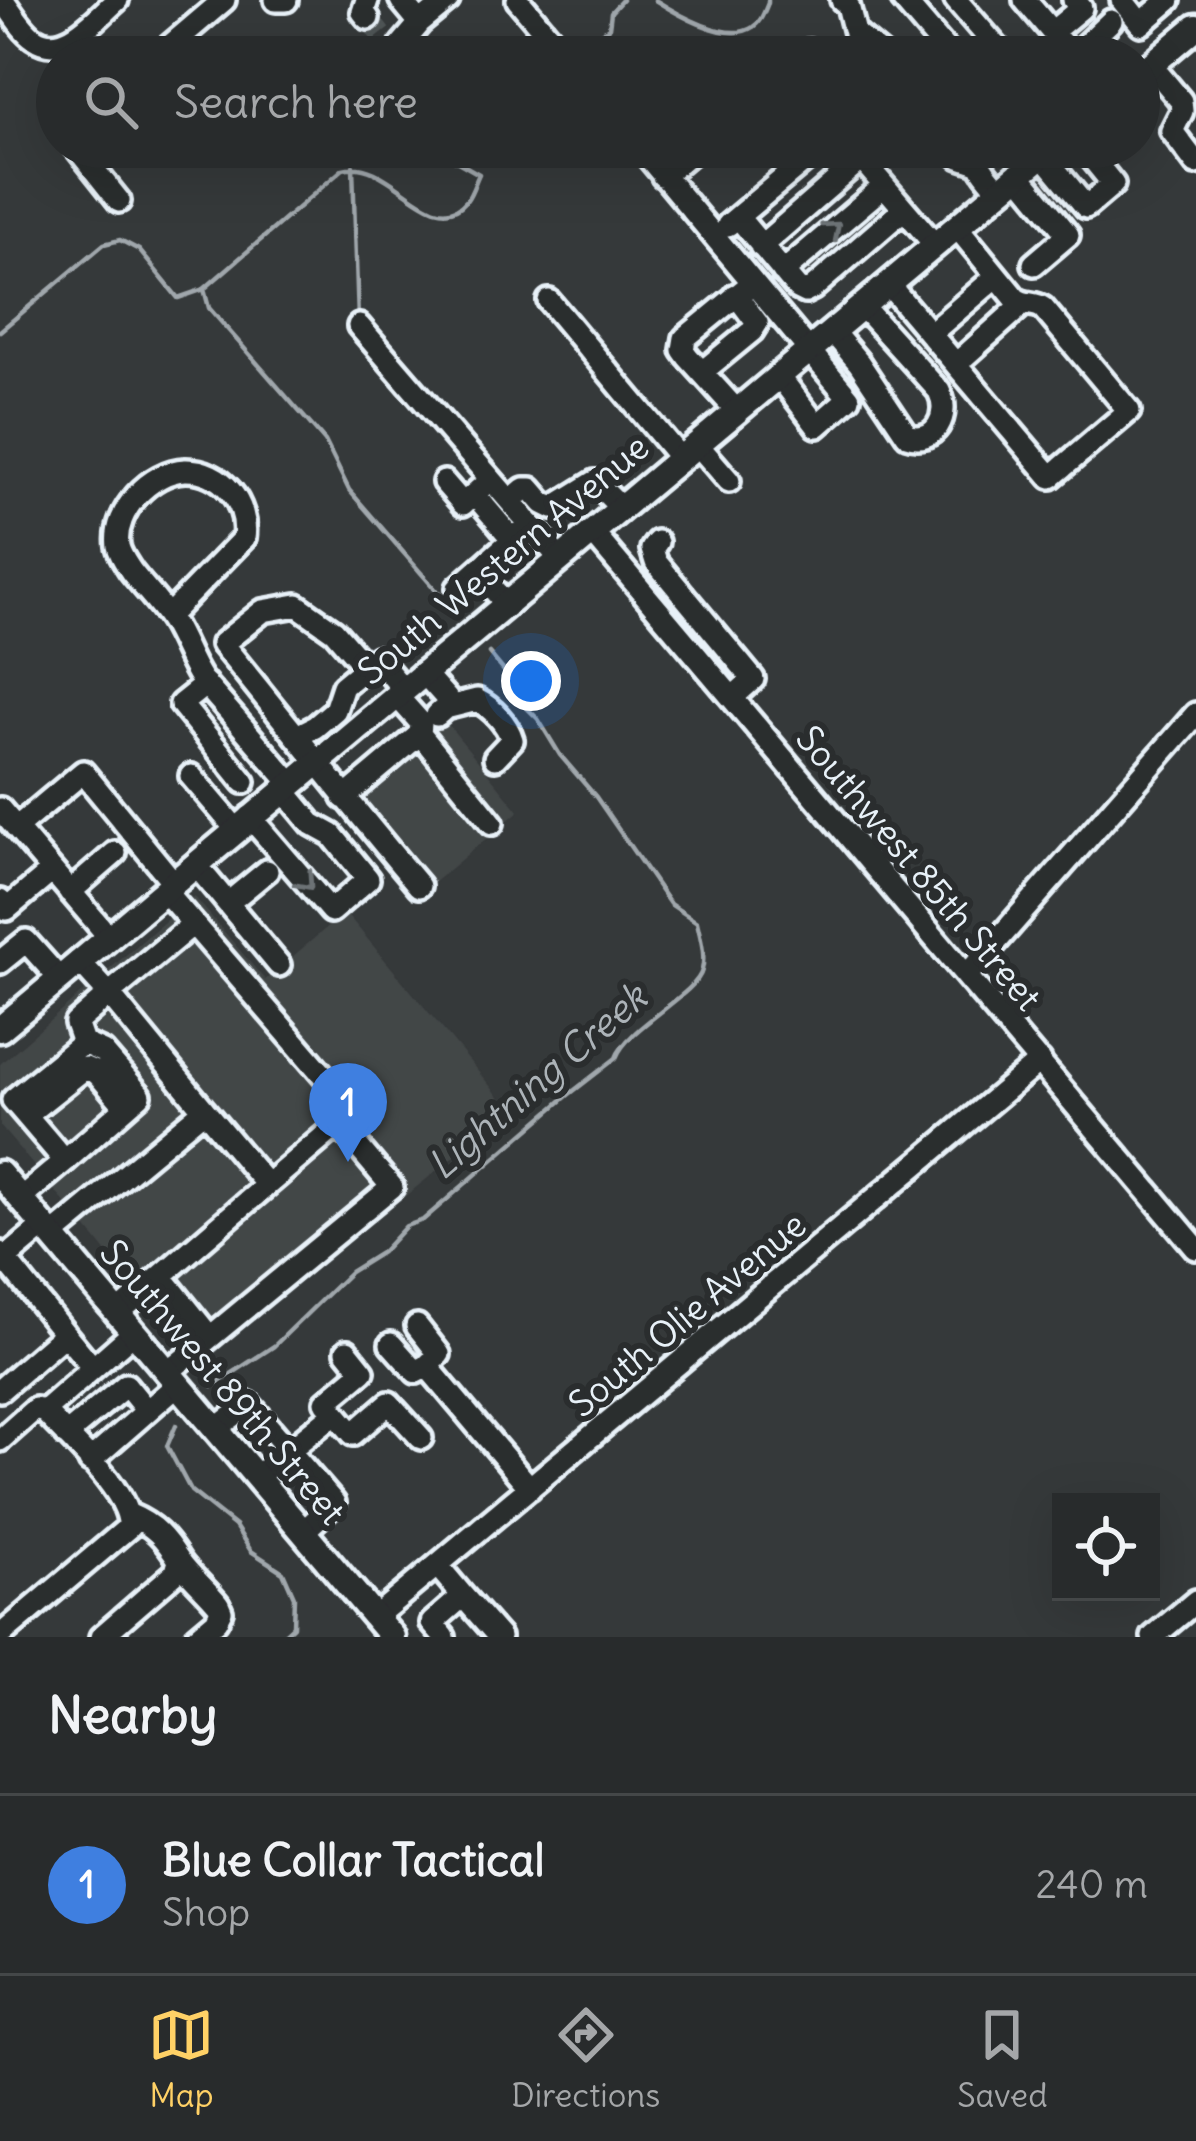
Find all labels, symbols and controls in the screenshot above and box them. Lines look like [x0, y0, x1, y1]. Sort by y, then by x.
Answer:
search box [36, 36, 1160, 168]
icon: search [78, 69, 144, 135]
text: Search here [174, 74, 418, 130]
one-way arrow [819, 221, 841, 243]
street label: South Western Avenue [349, 425, 658, 694]
your location [501, 651, 561, 711]
street label: Southwest 85th Street [786, 717, 1051, 1020]
one-way arrow [292, 869, 313, 890]
water label: Lightning Creek [418, 971, 659, 1190]
pin: 1 [309, 1063, 387, 1162]
street label: South Olie Avenue [560, 1202, 815, 1427]
street label: Southwest 89th Street [90, 1231, 355, 1534]
map controls [1052, 1493, 1160, 1601]
button: locate [1052, 1493, 1160, 1601]
text: Nearby [48, 1683, 217, 1747]
text: Blue Collar Tactical [162, 1832, 545, 1888]
text: 1 [79, 1860, 95, 1909]
text: 240 m [1036, 1860, 1148, 1909]
text: Shop [162, 1888, 250, 1937]
tab: Map [148, 2002, 214, 2116]
tab: Directions [511, 2002, 660, 2116]
tab: Saved [957, 2002, 1048, 2116]

